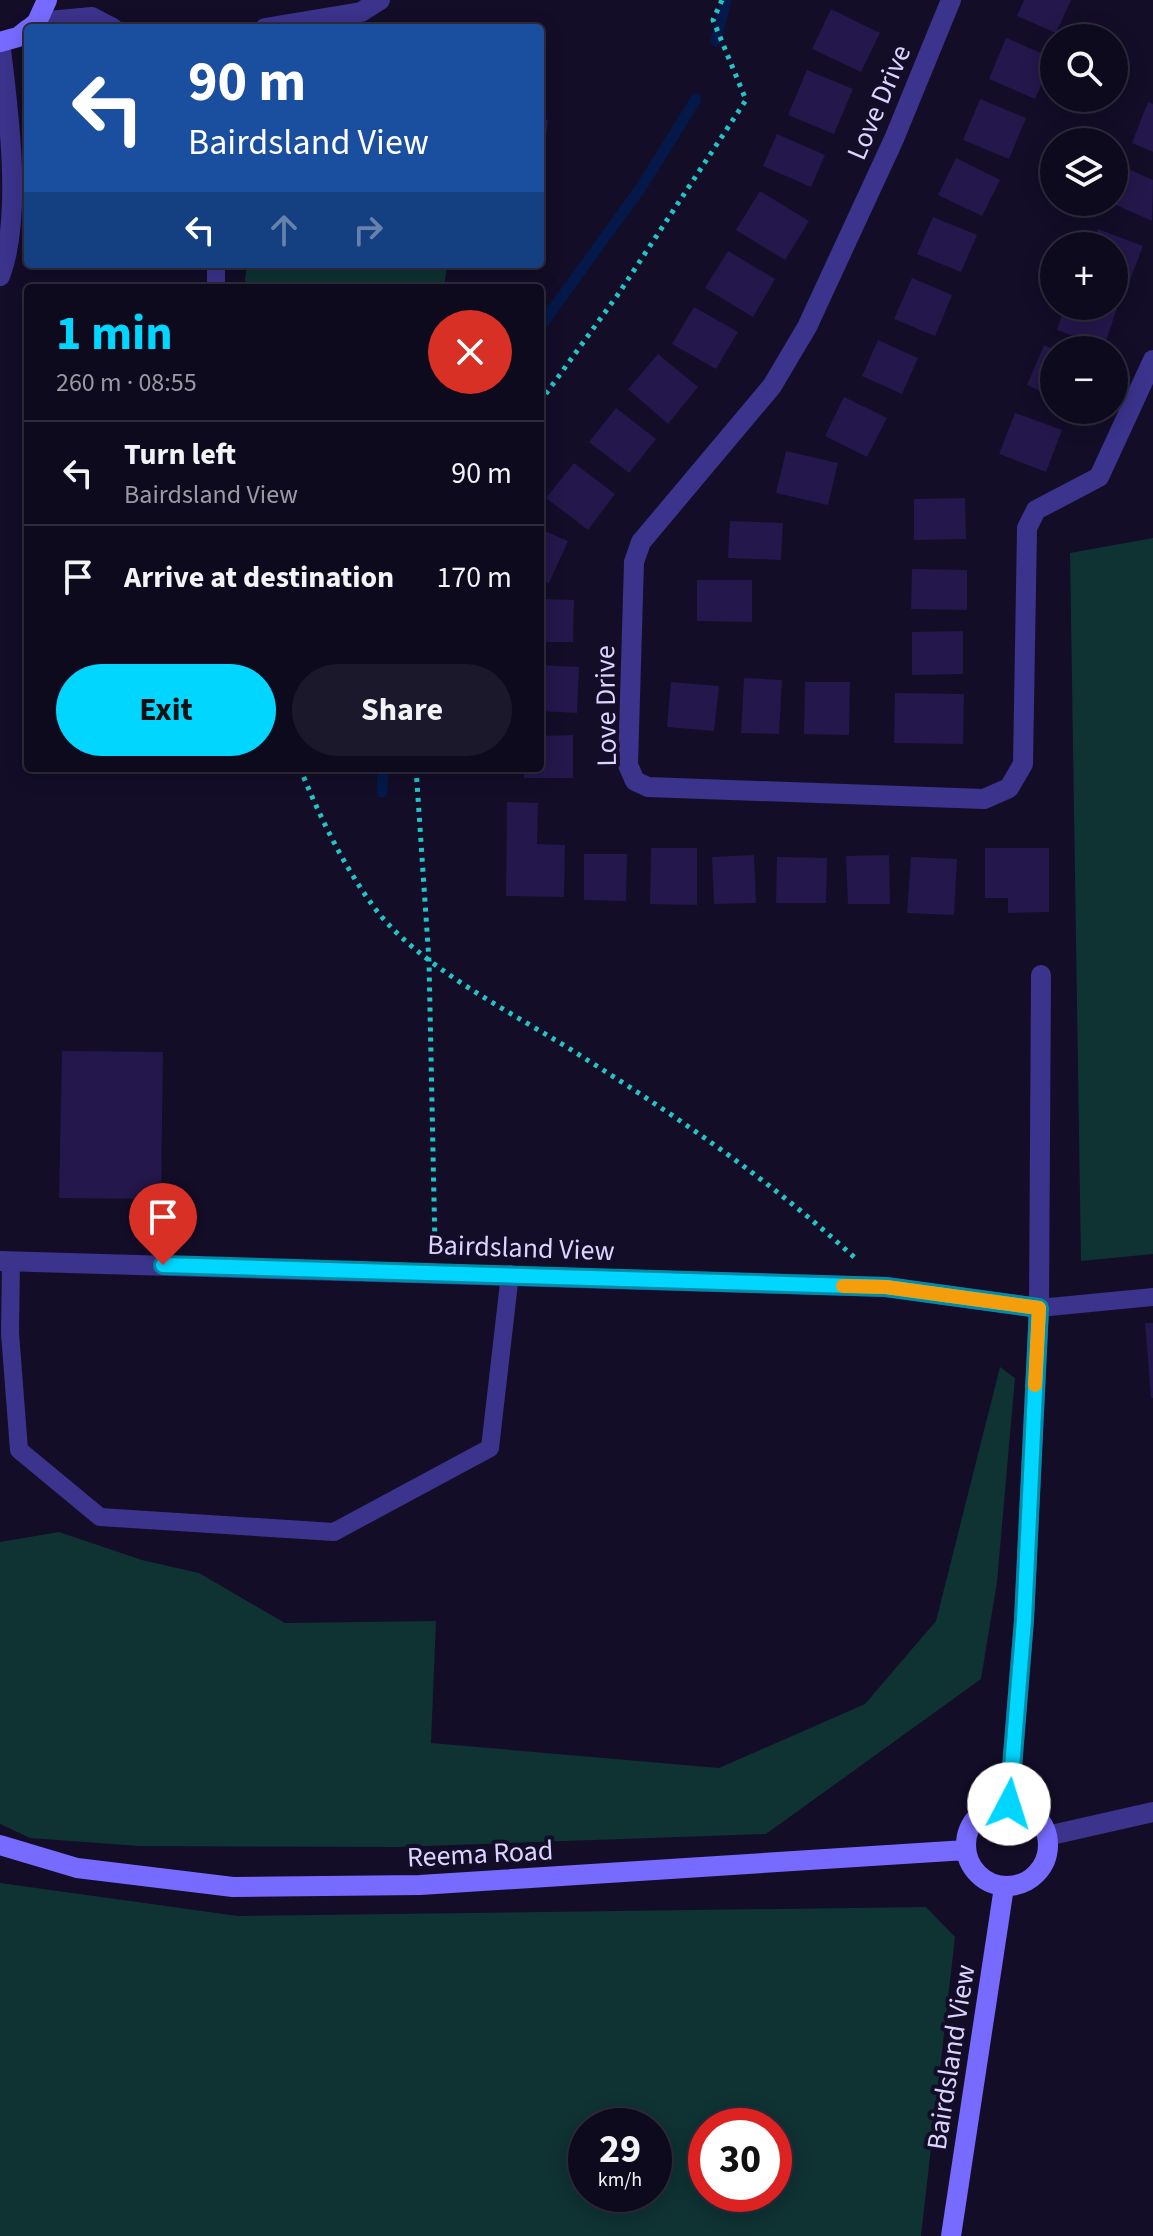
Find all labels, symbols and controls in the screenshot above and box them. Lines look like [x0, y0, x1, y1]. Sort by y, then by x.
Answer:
map controls [1040, 24, 1128, 424]
button: search [1040, 24, 1128, 112]
street label: Love Drive [837, 39, 921, 166]
text: 90 m [188, 43, 306, 122]
icon: left [56, 56, 160, 160]
text: Bairdsland View [188, 117, 429, 168]
button: layers [1040, 128, 1128, 216]
icon: left [178, 208, 222, 252]
icon: ahead [262, 208, 306, 252]
icon: right [346, 208, 390, 252]
button: + [1040, 232, 1128, 320]
text: 1 min [56, 300, 173, 368]
button: close [428, 310, 512, 394]
button: − [1040, 336, 1128, 424]
text: 260 m · 08:55 [56, 364, 197, 401]
text: Turn left [124, 433, 236, 476]
icon: left [56, 451, 100, 495]
text: 90 m [451, 452, 512, 495]
text: Bairdsland View [124, 476, 298, 513]
icon: arrive [56, 555, 100, 599]
text: Arrive at destination [124, 556, 394, 599]
text: 170 m [436, 556, 512, 599]
street label: Love Drive [585, 645, 627, 767]
button: Exit [56, 664, 276, 756]
button: Share [292, 664, 512, 756]
pin [129, 1183, 197, 1265]
icon: arrive [141, 1195, 185, 1239]
street label: Bairdsland View [427, 1225, 615, 1271]
position arrow [967, 1762, 1051, 1846]
street label: Reema Road [406, 1830, 554, 1878]
street label: Bairdsland View [917, 1962, 985, 2153]
speed limit sign: 30 [688, 2108, 792, 2212]
text: 29 [599, 2121, 641, 2178]
text: km/h [598, 2166, 642, 2194]

